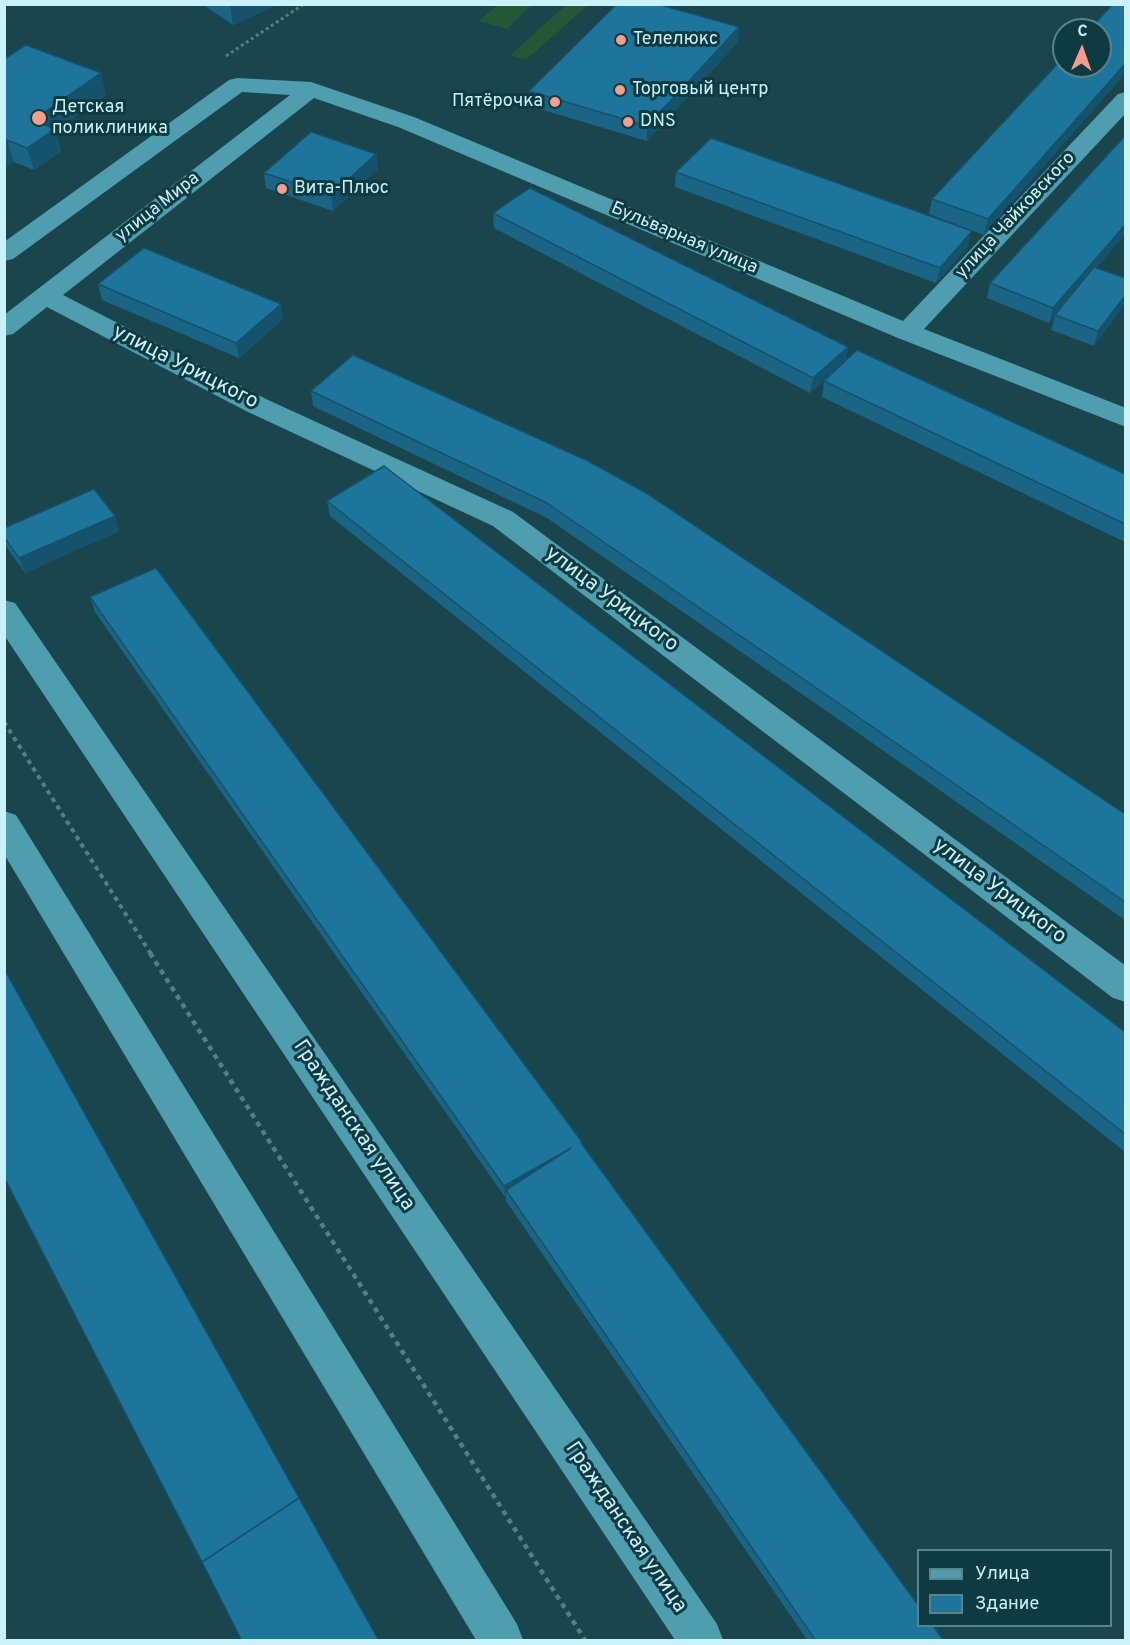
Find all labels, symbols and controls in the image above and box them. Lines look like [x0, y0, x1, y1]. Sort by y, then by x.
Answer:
north arrow [1052, 18, 1112, 78]
text: С [1077, 22, 1088, 42]
place label: Телелюкс [633, 29, 718, 51]
marker: Телелюкс [614, 33, 628, 47]
place label: Торговый центр [632, 79, 768, 101]
marker: Торговый центр [613, 83, 627, 97]
place label: Пятёрочка [452, 91, 543, 113]
marker: Пятёрочка [548, 95, 562, 109]
place label: Детская поликлиника [52, 97, 168, 140]
marker: Детская поликлиника [30, 109, 48, 127]
place label: DNS [640, 111, 676, 133]
marker: DNS [621, 115, 635, 129]
street label: улица Чайковского [952, 148, 1080, 284]
street label: улица Мира [112, 168, 204, 248]
place label: Вита-Плюс [294, 178, 389, 200]
marker: Вита-Плюс [275, 182, 289, 196]
street label: Бульварная улица [607, 198, 761, 280]
street label: улица Урицкого [108, 320, 262, 416]
street label: улица Урицкого [539, 542, 683, 658]
street label: улица Урицкого [927, 834, 1071, 950]
street label: Гражданская улица [287, 1036, 419, 1216]
street label: Гражданская улица [559, 1438, 691, 1618]
legend [917, 1549, 1112, 1627]
text: Улица [975, 1563, 1029, 1586]
text: Здание [975, 1593, 1039, 1616]

